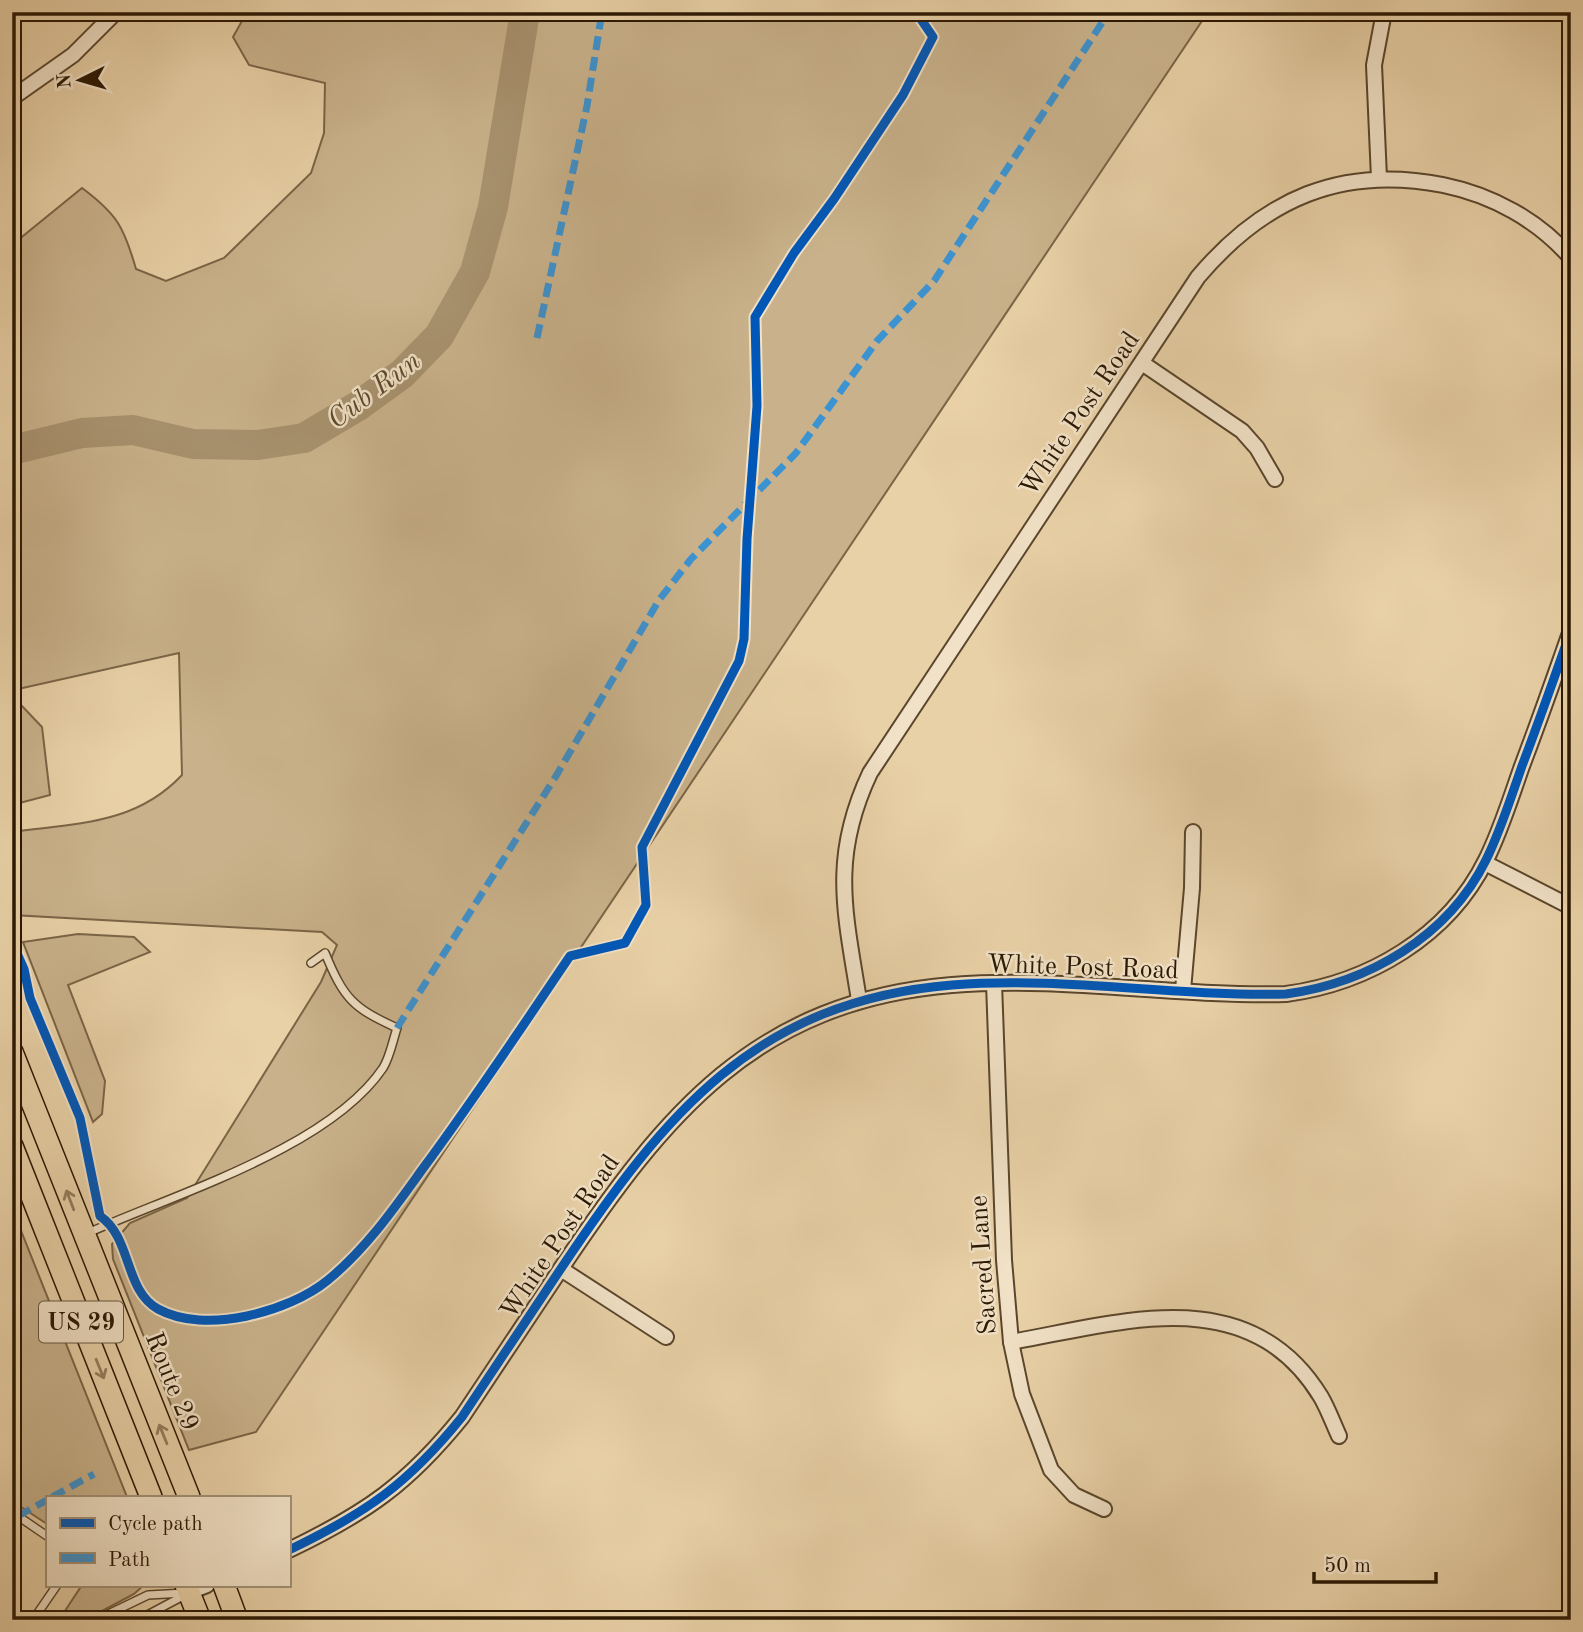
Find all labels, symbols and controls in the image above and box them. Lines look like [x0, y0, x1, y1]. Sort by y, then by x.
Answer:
north arrow [46, 46, 116, 116]
text: N [55, 73, 76, 89]
street label: White Post Road [1016, 327, 1145, 501]
water label: Cub Run [323, 348, 426, 435]
street label: White Post Road [986, 952, 1179, 984]
street label: White Post Road [496, 1150, 625, 1324]
one-way arrow [63, 1189, 76, 1211]
street label: Sacred Lane [966, 1194, 1002, 1336]
road number: US 29 [39, 1302, 123, 1342]
street label: Route 29 [140, 1329, 203, 1435]
one-way arrow [94, 1357, 107, 1379]
one-way arrow [156, 1423, 169, 1445]
legend [46, 1496, 290, 1586]
text: Cycle path [108, 1514, 203, 1535]
scale bar [1314, 1541, 1436, 1585]
text: Path [108, 1550, 151, 1571]
text: 50 m [1324, 1556, 1371, 1577]

